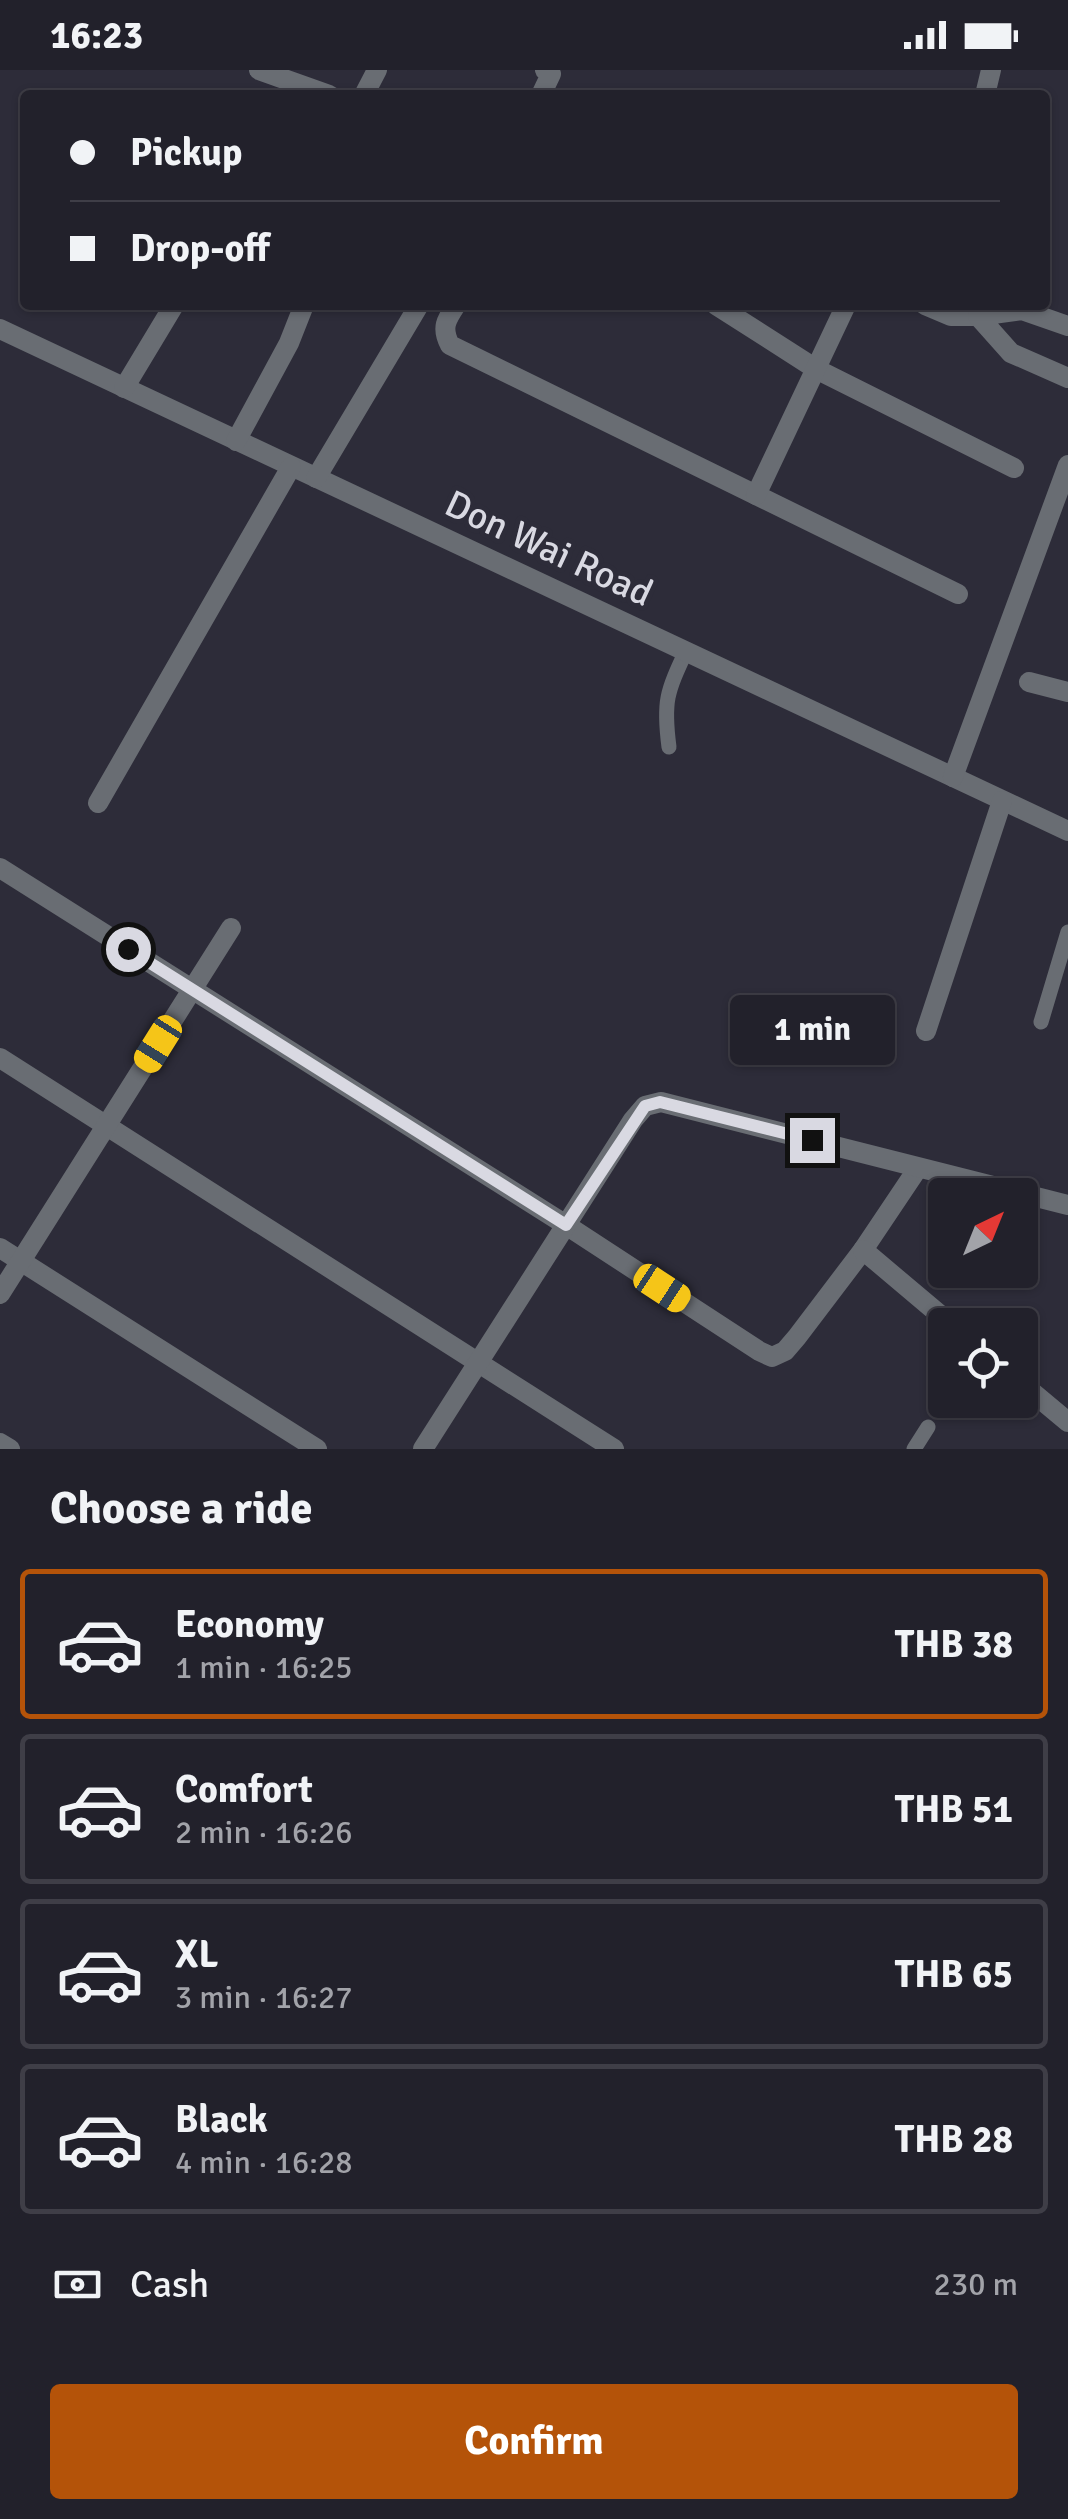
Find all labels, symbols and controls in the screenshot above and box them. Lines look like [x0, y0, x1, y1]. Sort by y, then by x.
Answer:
text: 16:23 [50, 12, 143, 59]
text: Pickup [130, 129, 242, 176]
text: Drop-off [130, 225, 270, 272]
street label: Don Wai Road [437, 480, 660, 617]
route start [106, 927, 151, 972]
callout: 1 min [730, 995, 894, 1065]
text: 1 min [774, 1010, 851, 1049]
car [129, 1011, 187, 1077]
route end [790, 1118, 835, 1163]
north arrow [928, 1178, 1038, 1288]
map controls [928, 1178, 1038, 1418]
car [629, 1259, 695, 1317]
button: locate [928, 1308, 1038, 1418]
text: Choose a ride [50, 1481, 313, 1536]
icon: car [55, 1599, 145, 1689]
text: Economy [175, 1601, 324, 1648]
text: THB 38 [895, 1621, 1013, 1668]
text: 1 min · 16:25 [175, 1648, 353, 1687]
icon: car [55, 1764, 145, 1854]
text: Comfort [175, 1766, 313, 1813]
text: THB 51 [895, 1786, 1013, 1833]
text: 2 min · 16:26 [175, 1813, 353, 1852]
icon: car [55, 1929, 145, 2019]
text: XL [175, 1931, 218, 1978]
text: THB 65 [895, 1951, 1013, 1998]
text: 3 min · 16:27 [175, 1978, 353, 2017]
icon: car [55, 2094, 145, 2184]
text: Black [175, 2096, 268, 2143]
text: THB 28 [895, 2116, 1013, 2163]
text: 4 min · 16:28 [175, 2143, 353, 2182]
icon: cash [50, 2257, 105, 2312]
text: Cash [130, 2261, 209, 2308]
text: 230 m [934, 2265, 1018, 2304]
button: Confirm [50, 2384, 1018, 2499]

